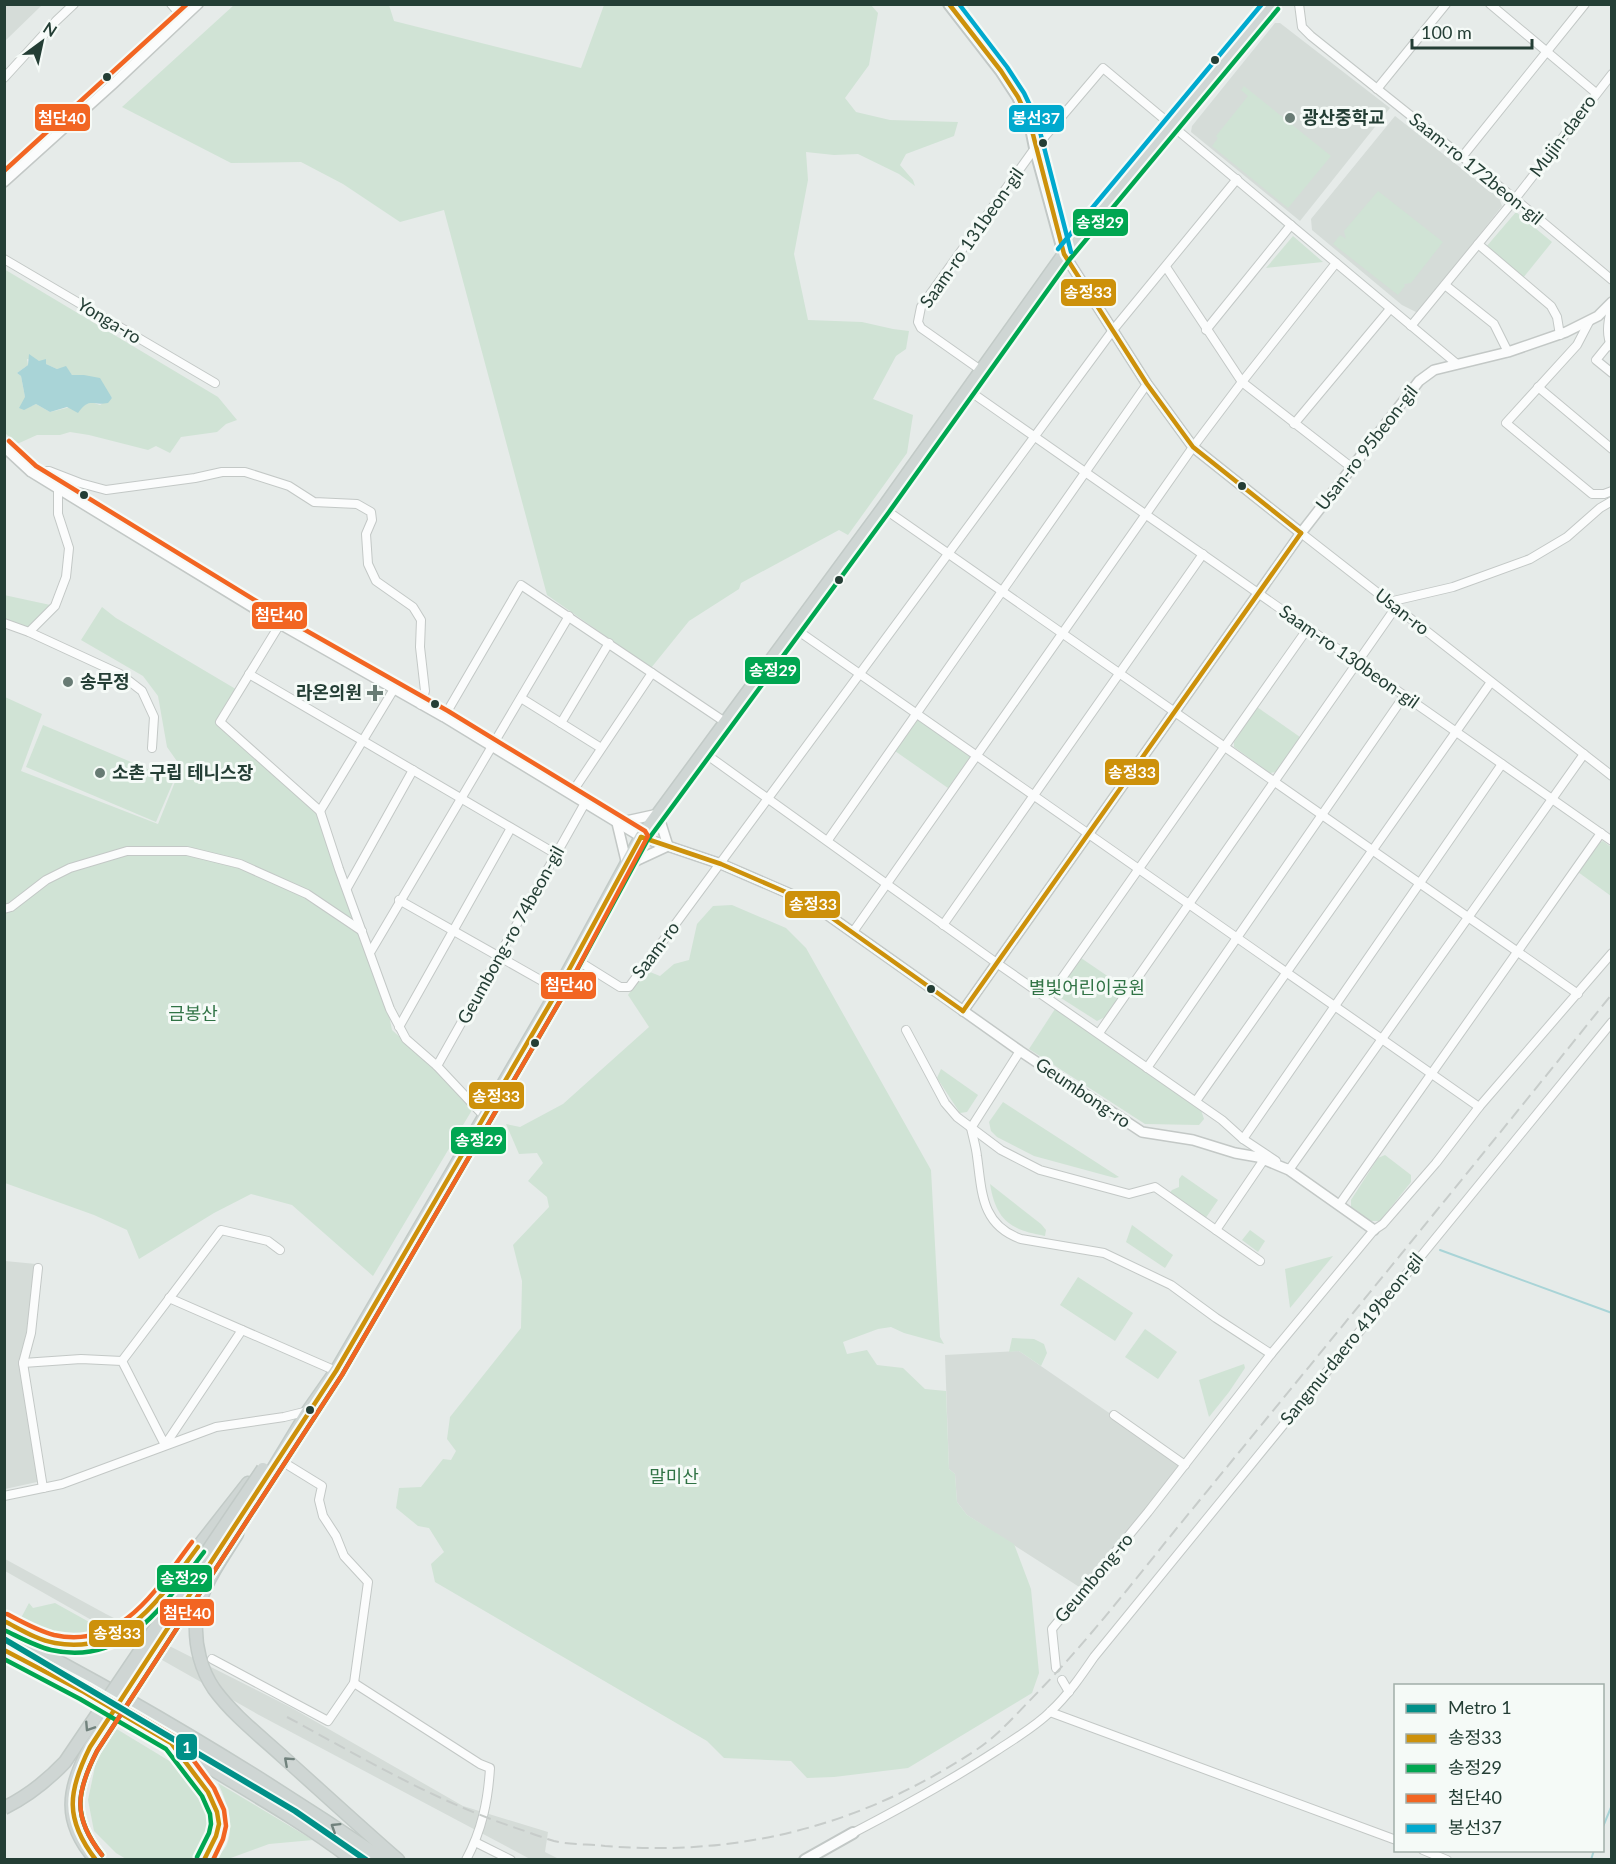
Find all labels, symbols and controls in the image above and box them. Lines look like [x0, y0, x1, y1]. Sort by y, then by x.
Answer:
north arrow [12, 12, 72, 72]
scale bar [1412, 12, 1532, 50]
text: N [40, 18, 61, 40]
text: 100 m [1421, 21, 1472, 43]
unlabelled marker [1209, 54, 1221, 66]
unlabelled marker [101, 71, 113, 83]
street label: Mujin-daero [1524, 90, 1600, 181]
line badge: 첨단40 [34, 103, 91, 132]
line badge: 봉선37 [1008, 104, 1065, 133]
place label: 광산중학교 [1302, 106, 1385, 128]
text: 첨단40 [38, 108, 86, 127]
text: 봉선37 [1012, 108, 1060, 127]
street label: Saam-ro 172beon-gil [1405, 108, 1548, 229]
marker: 광산중학교 [1283, 111, 1297, 125]
unlabelled marker [1037, 137, 1049, 149]
street label: Saam-ro 131beon-gil [915, 163, 1028, 312]
line badge: 송정29 [1072, 208, 1129, 237]
text: 송정29 [1076, 212, 1124, 231]
line badge: 송정33 [1060, 278, 1117, 307]
text: 송정33 [1064, 282, 1112, 301]
street label: Yonga-ro [73, 292, 146, 348]
street label: Usan-ro 95beon-gil [1311, 380, 1422, 514]
unlabelled marker [1236, 480, 1248, 492]
unlabelled marker [78, 489, 90, 501]
unlabelled marker [833, 574, 845, 586]
street label: Usan-ro [1371, 583, 1434, 639]
street label: Saam-ro 130beon-gil [1275, 600, 1424, 713]
line badge: 첨단40 [251, 601, 308, 630]
text: 첨단40 [255, 605, 303, 624]
line badge: 송정29 [744, 656, 801, 685]
text: 송정29 [749, 660, 797, 679]
place label: 송무정 [80, 670, 130, 692]
marker: 송무정 [61, 675, 75, 689]
place label: 라온의원 [296, 681, 362, 703]
marker: 라온의원 [366, 684, 384, 702]
unlabelled marker [429, 698, 441, 710]
line badge: 송정33 [1104, 758, 1160, 786]
place label: 소촌 구립 테니스장 [112, 761, 254, 783]
text: 송정33 [1108, 762, 1156, 781]
marker: 소촌 구립 테니스장 [93, 766, 107, 780]
street label: Geumbong-ro 74beon-gil [452, 842, 568, 1027]
line badge: 송정33 [784, 890, 841, 919]
text: 송정33 [789, 894, 837, 913]
street label: Saam-ro [627, 917, 684, 982]
line badge: 첨단40 [540, 971, 597, 1000]
text: 첨단40 [545, 975, 593, 994]
park label: 별빛어린이공원 [1029, 976, 1145, 998]
unlabelled marker [925, 983, 937, 995]
park label: 금봉산 [168, 1002, 218, 1024]
unlabelled marker [529, 1037, 541, 1049]
street label: Geumbong-ro [1032, 1052, 1135, 1132]
line badge: 송정33 [468, 1081, 525, 1110]
text: 송정33 [472, 1086, 520, 1105]
line badge: 송정29 [450, 1126, 507, 1155]
text: 송정29 [455, 1130, 503, 1149]
street label: Sangmu-daero 419beon-gil [1275, 1248, 1427, 1429]
unlabelled marker [304, 1404, 316, 1416]
park label: 말미산 [649, 1465, 699, 1487]
street label: Geumbong-ro [1049, 1528, 1137, 1627]
line badge: 송정29 [156, 1564, 213, 1593]
text: 송정29 [160, 1568, 208, 1587]
line badge: 첨단40 [159, 1598, 215, 1627]
text: 첨단40 [163, 1603, 211, 1622]
line badge: 송정33 [88, 1619, 145, 1648]
text: 송정33 [93, 1623, 141, 1642]
legend [1394, 1684, 1604, 1852]
text: Metro 1 [1448, 1696, 1512, 1718]
one-way arrow [86, 1720, 97, 1731]
text: 송정33 [1448, 1726, 1502, 1748]
line badge: 1 [175, 1733, 198, 1761]
text: 1 [182, 1737, 192, 1756]
text: 송정29 [1448, 1756, 1502, 1778]
one-way arrow [284, 1757, 294, 1768]
text: 첨단40 [1448, 1786, 1502, 1808]
text: 봉선37 [1448, 1816, 1502, 1838]
one-way arrow [331, 1823, 342, 1834]

